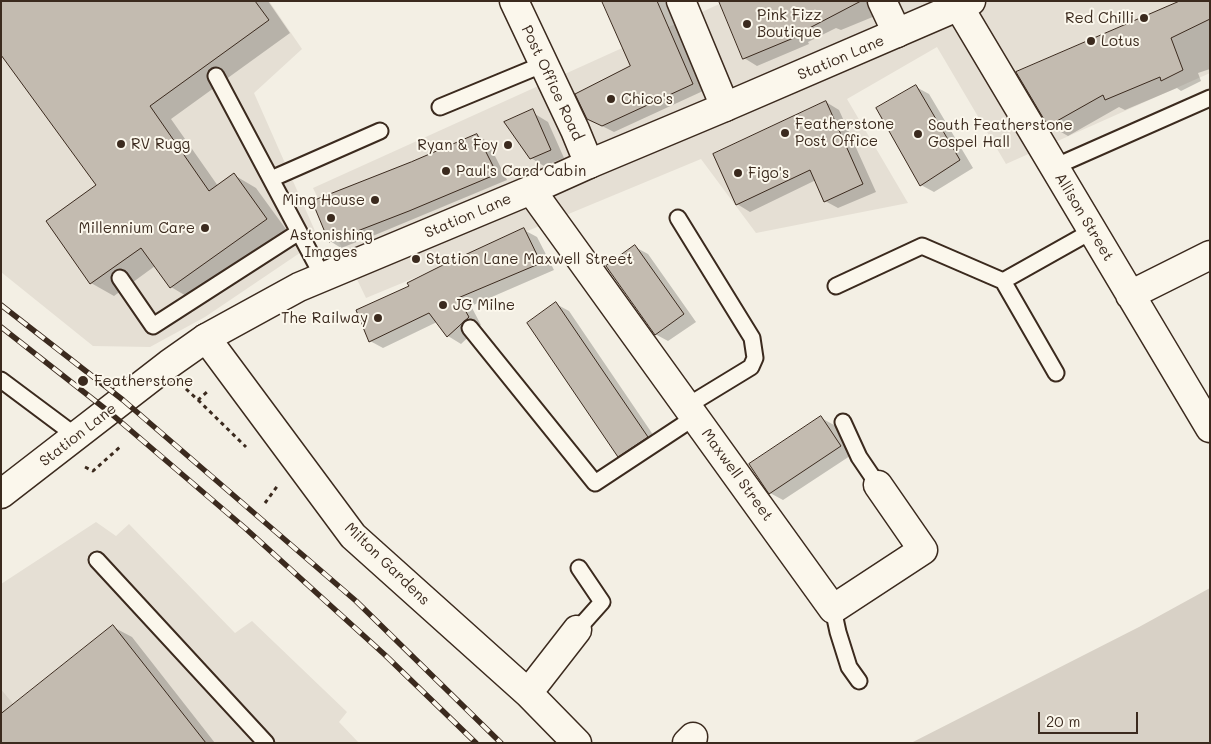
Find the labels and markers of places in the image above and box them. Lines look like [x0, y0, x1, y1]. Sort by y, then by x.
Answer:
place label: Pink Fizz Boutique [757, 6, 822, 41]
place label: Red Chilli [1065, 9, 1134, 27]
marker: Red Chilli [1138, 12, 1150, 24]
marker: Pink Fizz Boutique [741, 18, 753, 30]
place label: Lotus [1101, 32, 1140, 50]
marker: Lotus [1085, 35, 1097, 47]
place label: Chico's [621, 90, 673, 108]
marker: Chico's [605, 93, 617, 105]
place label: Featherstone Post Office [795, 115, 894, 150]
place label: South Featherstone Gospel Hall [928, 116, 1073, 151]
marker: Featherstone Post Office [779, 127, 791, 139]
marker: South Featherstone Gospel Hall [912, 128, 924, 140]
place label: RV Rugg [131, 135, 190, 153]
place label: Ryan & Foy [417, 136, 498, 154]
marker: RV Rugg [115, 138, 127, 150]
marker: Ryan & Foy [502, 139, 514, 151]
place label: Paul's Card Cabin [456, 162, 586, 180]
place label: Figo's [748, 164, 789, 182]
marker: Paul's Card Cabin [440, 165, 452, 177]
marker: Figo's [732, 167, 744, 179]
place label: Ming House [282, 191, 365, 209]
marker: Ming House [369, 194, 381, 206]
marker: Astonishing Images [325, 212, 337, 224]
place label: Millennium Care [79, 219, 195, 237]
marker: Millennium Care [199, 222, 211, 234]
place label: Astonishing Images [289, 226, 373, 261]
place label: Station Lane Maxwell Street [426, 250, 633, 268]
marker: Station Lane Maxwell Street [410, 253, 422, 265]
place label: JG Milne [453, 296, 515, 314]
marker: JG Milne [437, 299, 449, 311]
place label: The Railway [281, 309, 368, 327]
marker: The Railway [372, 312, 384, 324]
place label: Featherstone [94, 372, 193, 390]
marker: Featherstone [76, 374, 90, 388]

